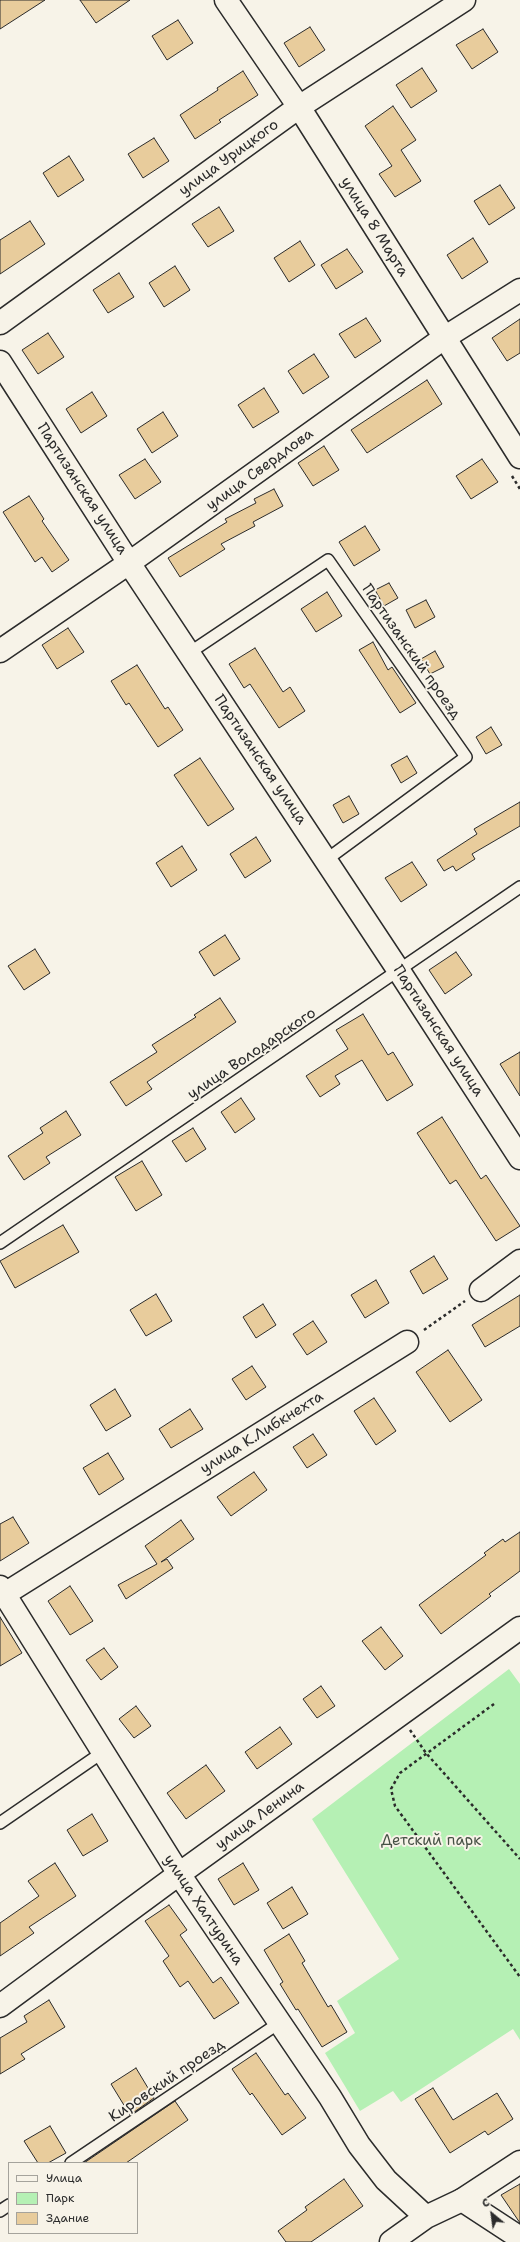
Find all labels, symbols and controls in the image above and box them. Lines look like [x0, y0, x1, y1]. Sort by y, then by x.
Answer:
street label: улица Урицкого [176, 116, 282, 200]
street label: улица 8 Марта [336, 174, 412, 280]
street label: Партизанская улица [33, 420, 131, 558]
street label: улица Свердлова [203, 425, 317, 515]
street label: Партизанский проезд [357, 581, 465, 723]
street label: Партизанская улица [210, 692, 310, 828]
street label: Партизанская улица [389, 962, 487, 1100]
street label: улица Володарского [184, 1004, 320, 1104]
street label: улица К.Либкнехта [197, 1388, 327, 1478]
street label: улица Ленина [212, 1778, 308, 1854]
park label: Детский парк [381, 1832, 481, 1850]
street label: улица Халтурина [159, 1851, 247, 1969]
street label: Кировский проезд [106, 2036, 228, 2126]
legend [8, 2162, 138, 2234]
text: Улица [46, 2170, 82, 2186]
text: Парк [46, 2190, 74, 2206]
north arrow [472, 2194, 512, 2234]
text: С [479, 2195, 493, 2211]
text: Здание [46, 2210, 89, 2226]

